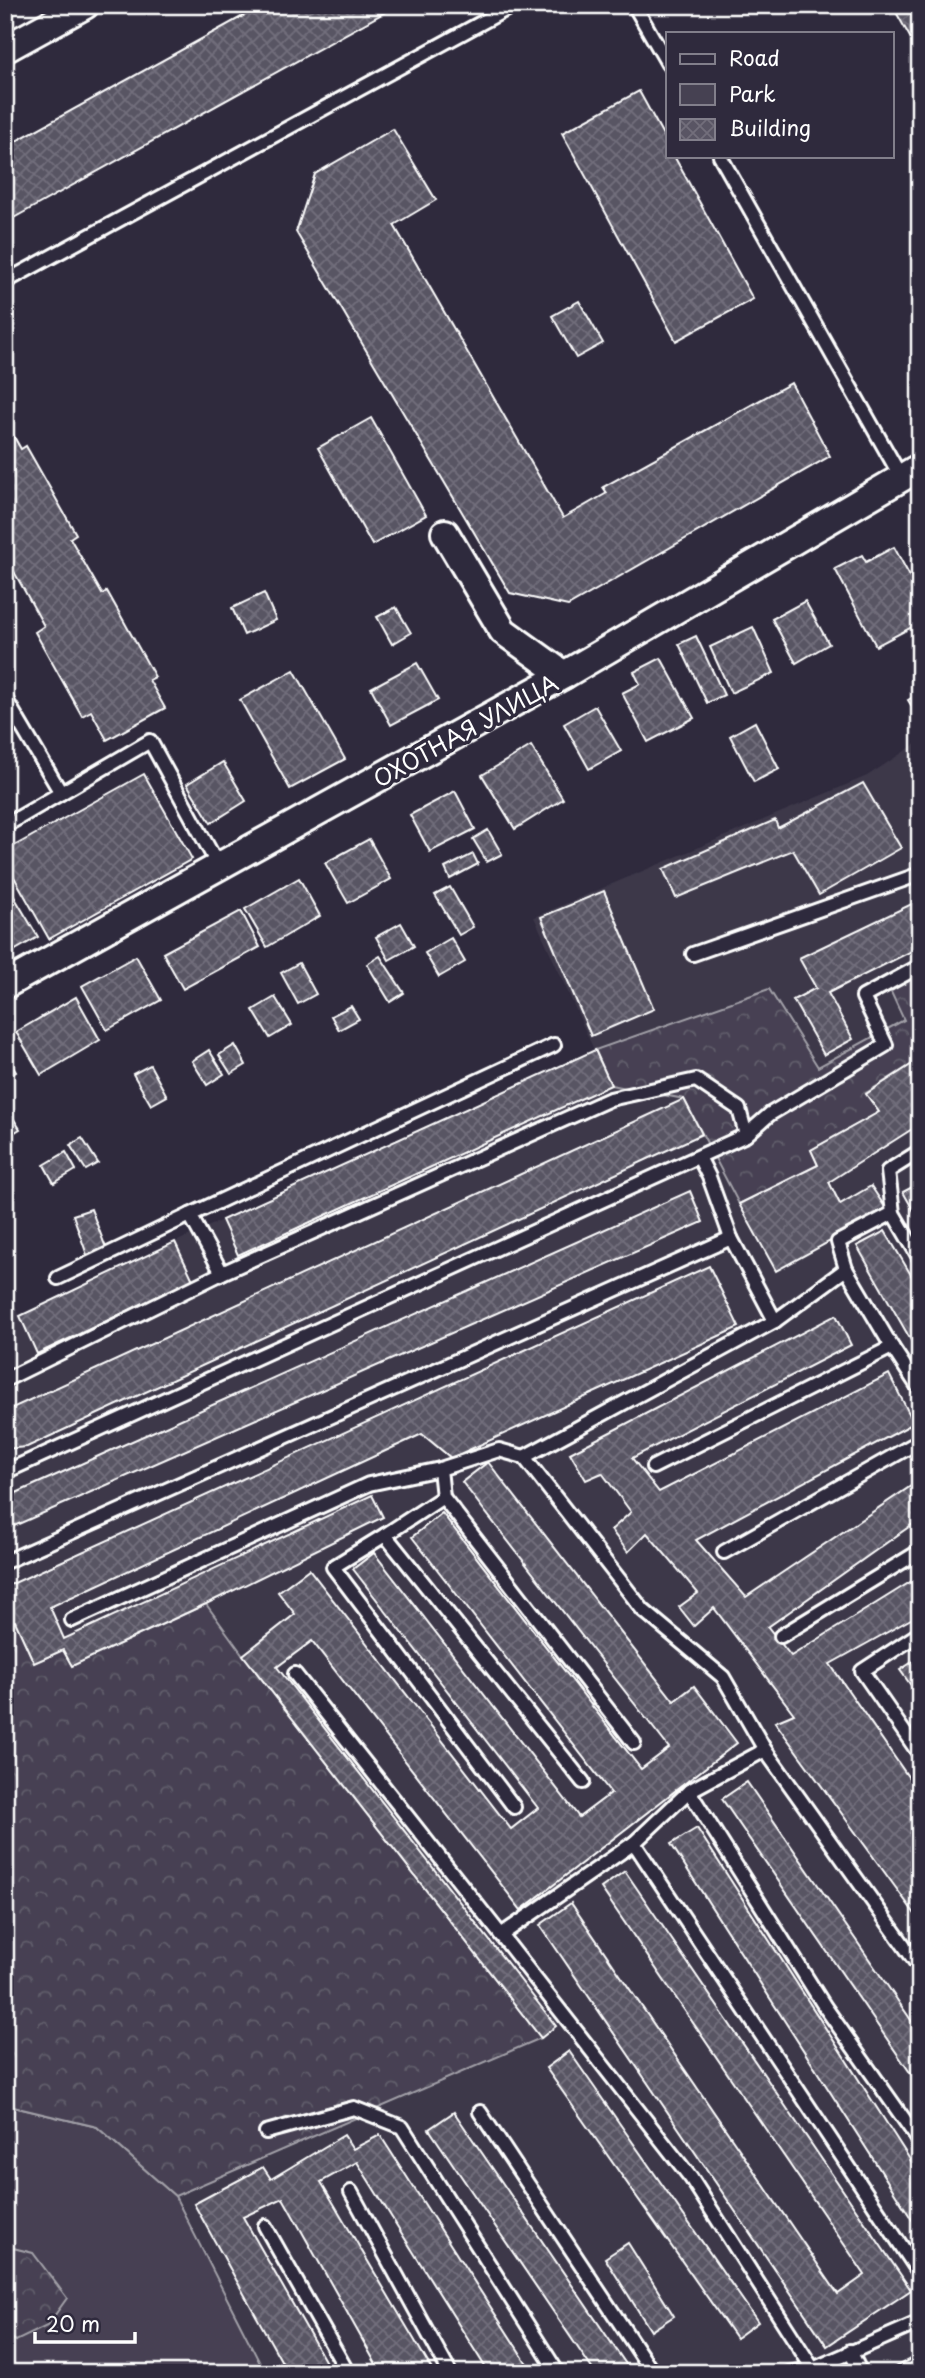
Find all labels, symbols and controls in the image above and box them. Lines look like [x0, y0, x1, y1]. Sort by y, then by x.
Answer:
legend [666, 32, 894, 158]
text: Road [729, 41, 780, 73]
text: Park [729, 77, 776, 109]
text: Building [729, 111, 811, 143]
street label: ОХОТНАЯ УЛИЦА [366, 665, 564, 795]
scale bar [35, 2301, 135, 2345]
text: 20 m [46, 2307, 100, 2339]

